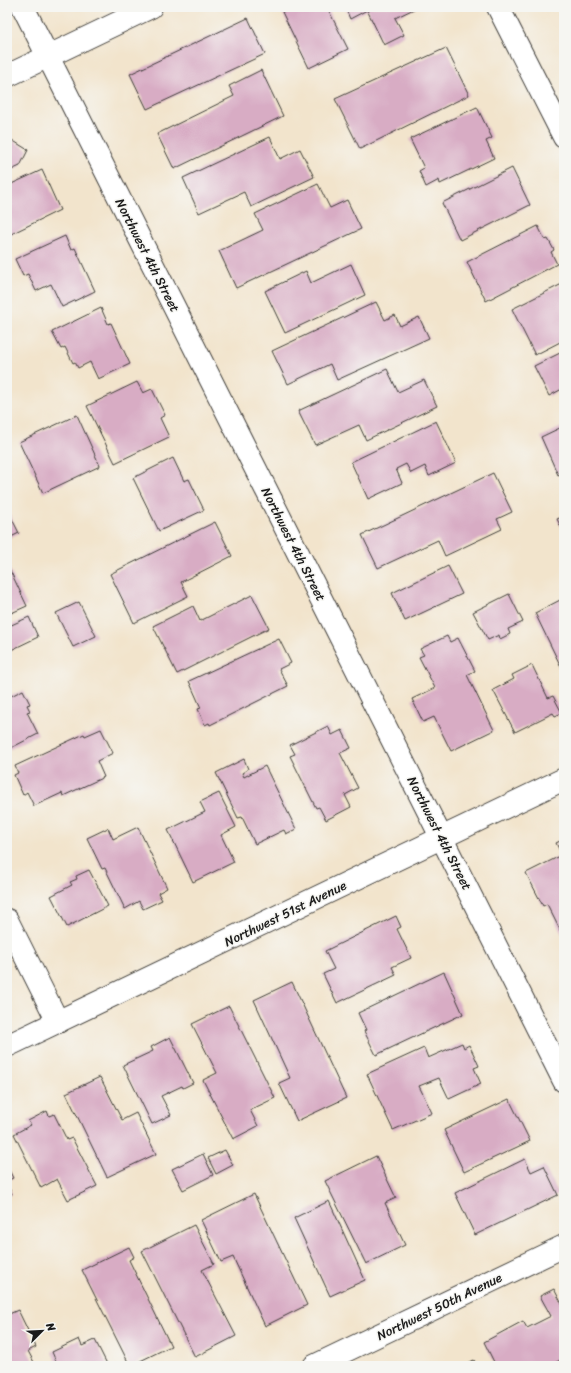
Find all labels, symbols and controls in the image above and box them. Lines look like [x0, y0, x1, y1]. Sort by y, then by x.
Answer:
street label: Northwest 4th Street [109, 194, 186, 317]
street label: Northwest 4th Street [255, 483, 332, 606]
street label: Northwest 4th Street [401, 772, 478, 895]
street label: Northwest 51st Avenue [220, 874, 350, 953]
street label: Northwest 50th Avenue [373, 1266, 506, 1347]
north arrow [22, 1311, 62, 1351]
text: N [40, 1319, 61, 1335]

